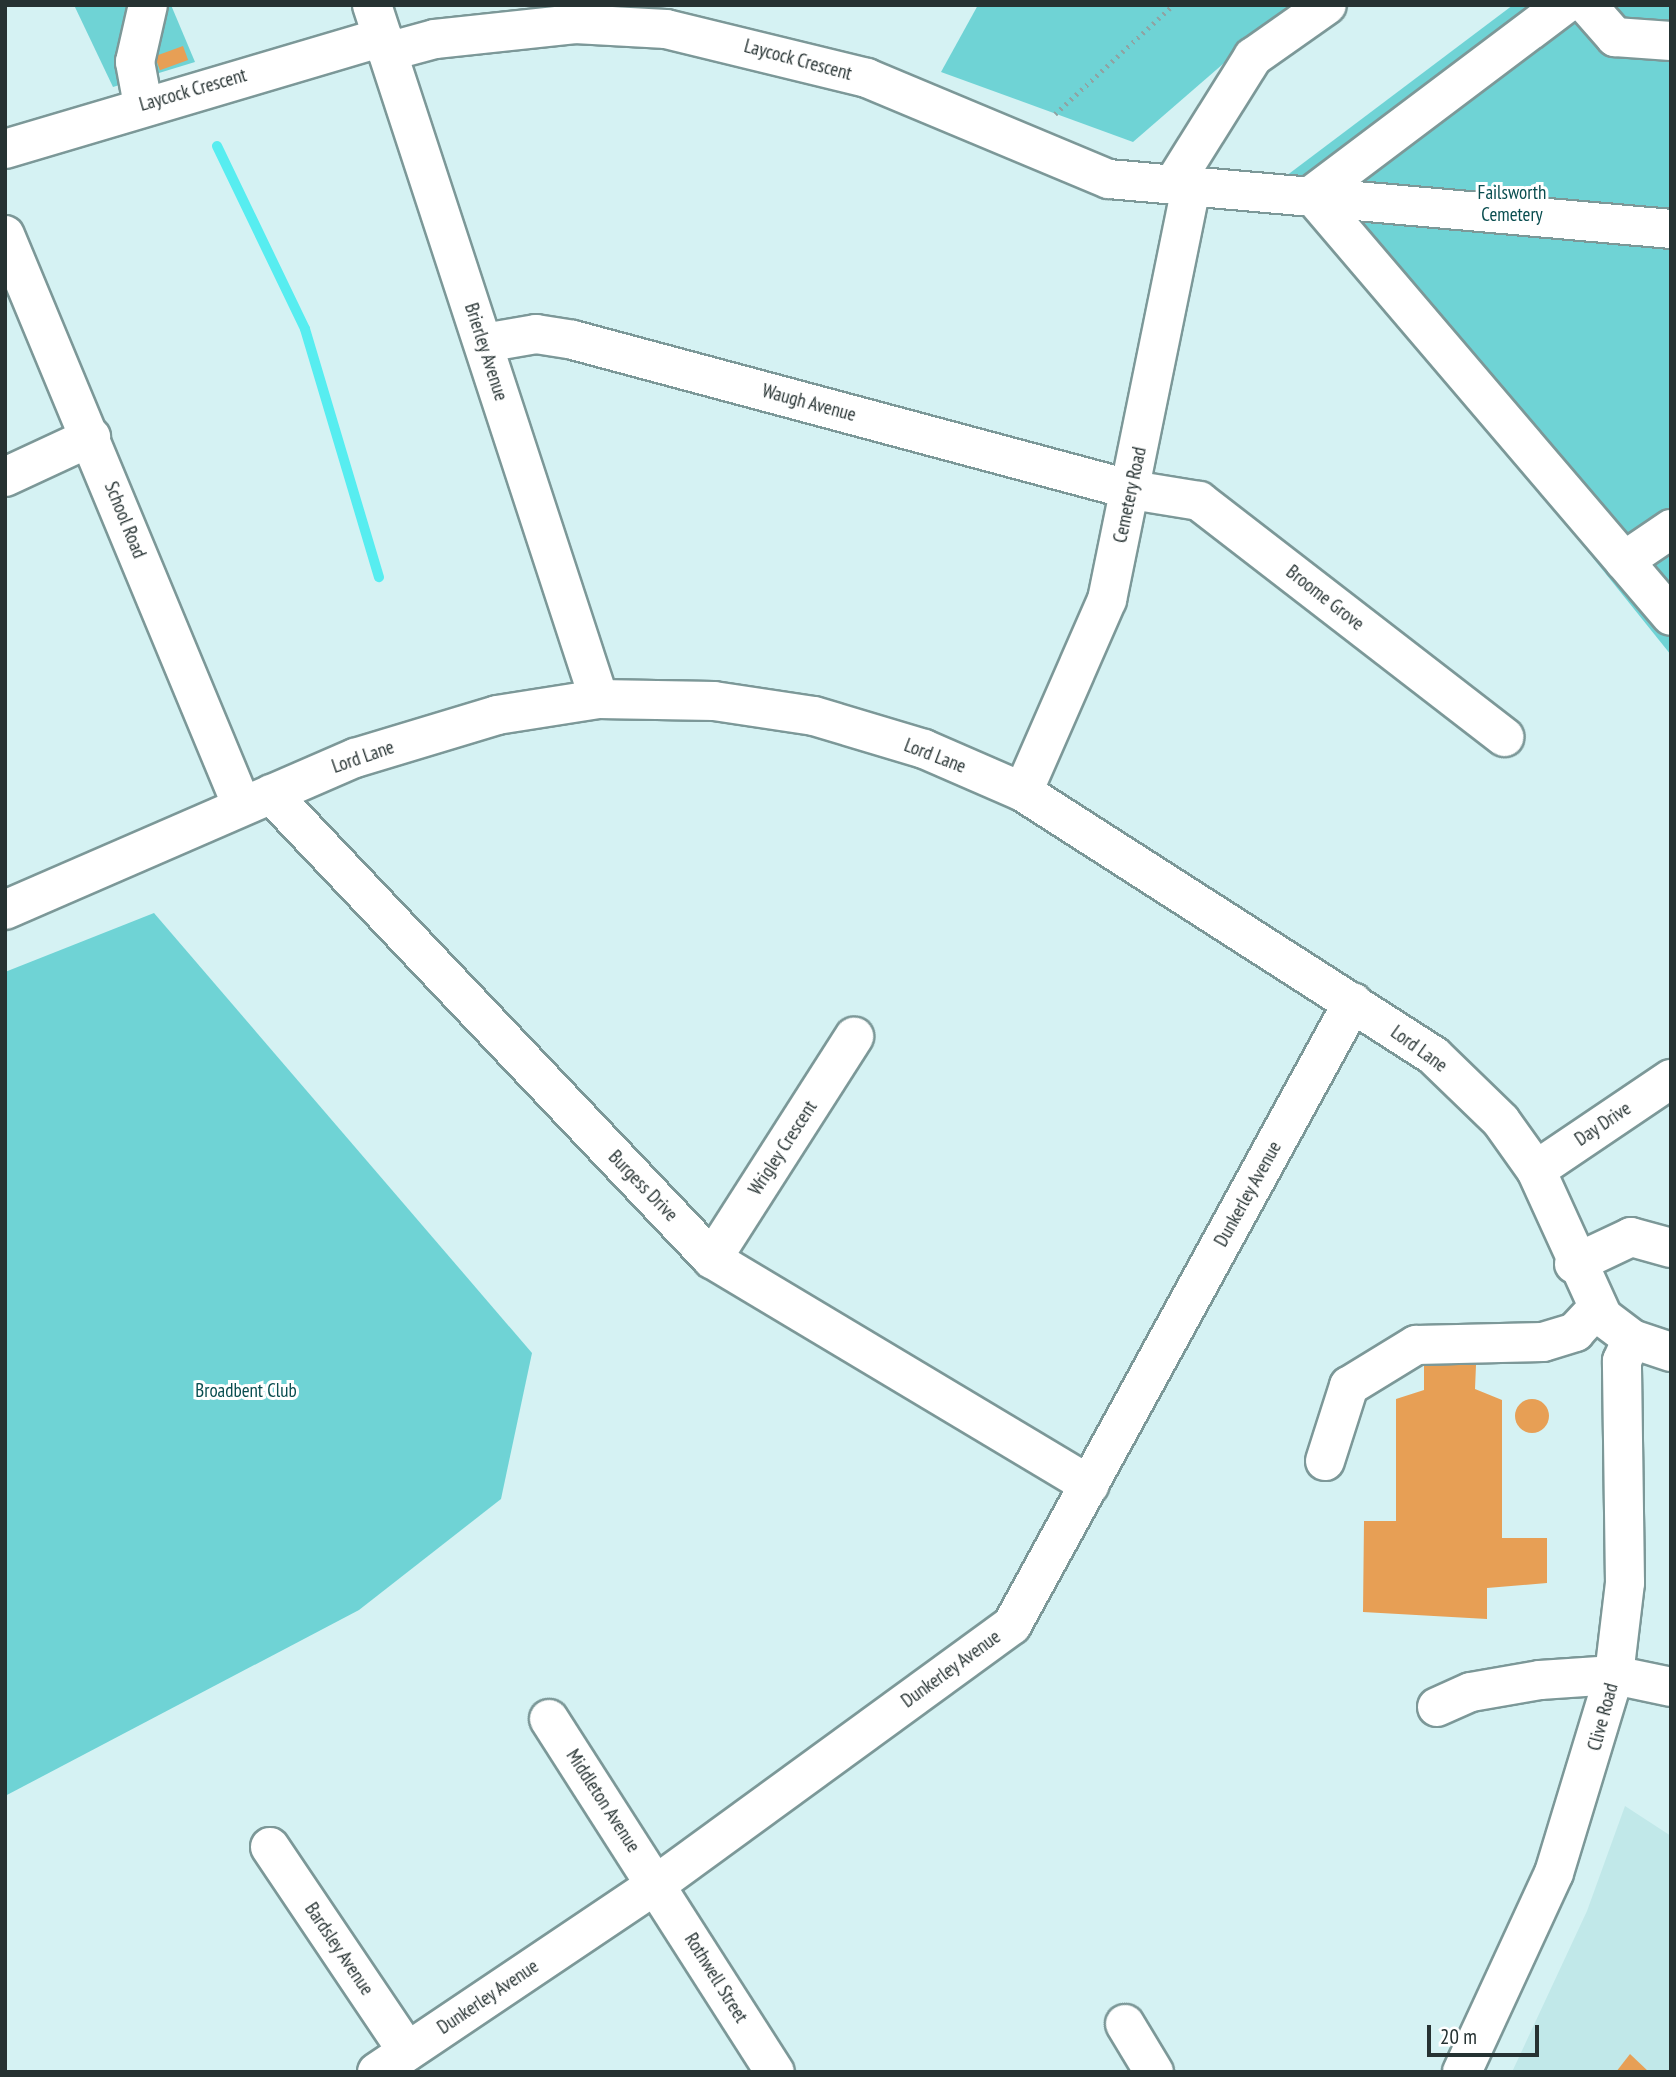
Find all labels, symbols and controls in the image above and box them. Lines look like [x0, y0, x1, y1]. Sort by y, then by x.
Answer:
street label: Laycock Crescent [741, 35, 855, 85]
street label: Laycock Crescent [137, 64, 249, 116]
park label: Failsworth Cemetery [1478, 182, 1546, 226]
street label: Brierley Avenue [459, 300, 513, 404]
street label: Waugh Avenue [759, 379, 859, 427]
street label: Cemetery Road [1109, 445, 1151, 545]
street label: School Road [99, 478, 151, 562]
street label: Broome Grove [1281, 561, 1369, 635]
street label: Lord Lane [901, 734, 969, 778]
street label: Lord Lane [329, 736, 397, 778]
street label: Lord Lane [1386, 1021, 1452, 1077]
street label: Wrigley Crescent [744, 1096, 822, 1200]
street label: Day Drive [1570, 1097, 1636, 1151]
street label: Dunkerley Avenue [1209, 1137, 1287, 1251]
street label: Burgess Drive [604, 1146, 682, 1226]
park label: Broadbent Club [195, 1380, 297, 1402]
street label: Dunkerley Avenue [897, 1625, 1005, 1713]
street label: Clive Road [1583, 1681, 1623, 1753]
street label: Middleton Avenue [561, 1745, 645, 1857]
street label: Bardsley Avenue [299, 1898, 379, 2000]
street label: Rothwell Street [679, 1929, 753, 2027]
street label: Dunkerley Avenue [433, 1955, 543, 2039]
scale bar [1431, 2010, 1543, 2054]
text: 20 m [1440, 2023, 1477, 2050]

